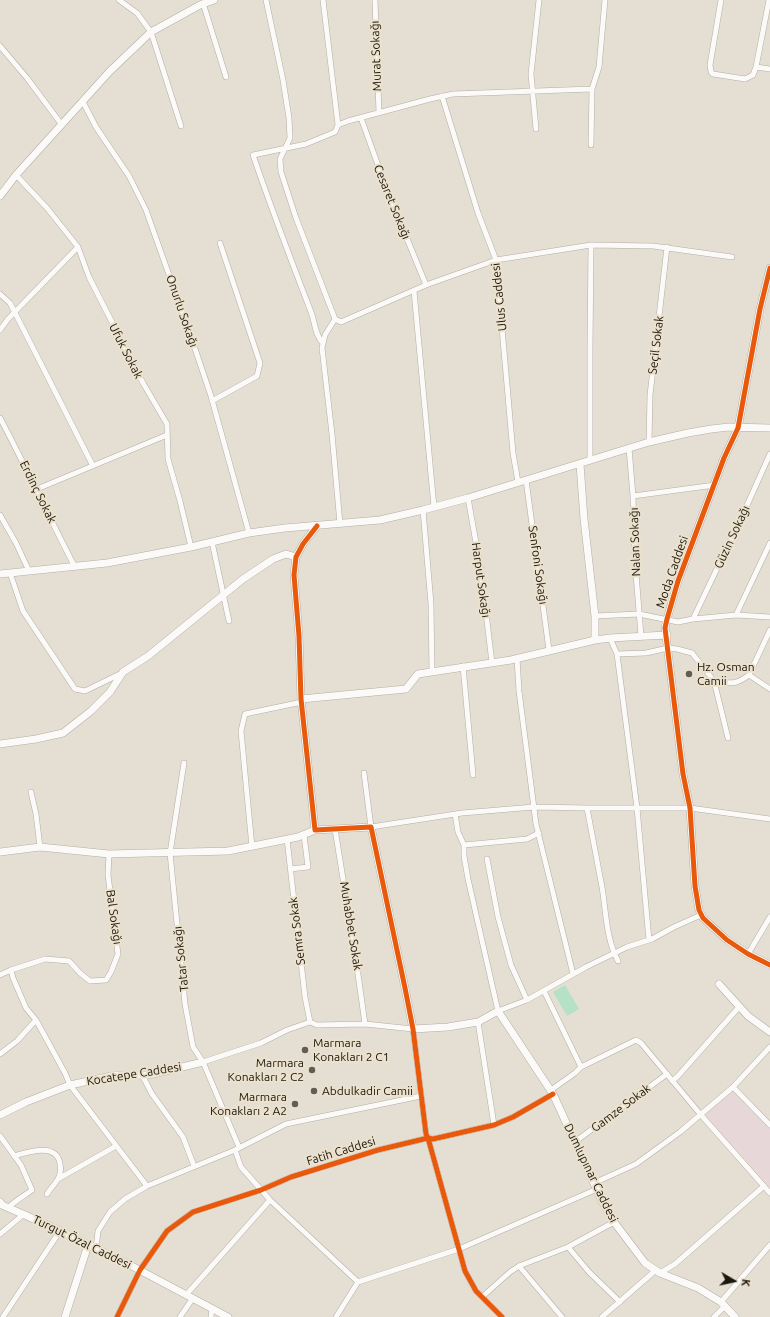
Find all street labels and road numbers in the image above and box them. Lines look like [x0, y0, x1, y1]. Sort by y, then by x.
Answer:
street label: Murat Sokağı [368, 20, 384, 92]
street label: Cesaret Sokağı [370, 163, 414, 241]
street label: Ulus Caddesi [488, 262, 510, 332]
street label: Onurlu Sokağı [163, 273, 201, 349]
street label: Seçil Sokak [645, 315, 667, 375]
street label: Ufuk Sokak [106, 321, 146, 381]
street label: Erdinç Sokak [17, 458, 59, 526]
street label: Güzin Sokağı [711, 503, 753, 571]
street label: Nalan Sokağı [627, 507, 643, 577]
street label: Senfoni Sokağı [525, 525, 551, 605]
street label: Moda Caddesi [653, 534, 691, 610]
street label: Harput Sokağı [469, 541, 493, 619]
street label: Muhabbet Sokak [337, 880, 365, 972]
street label: Bal Sokağı [103, 889, 125, 945]
street label: Semra Sokak [286, 896, 308, 966]
street label: Tatar Sokağı [170, 925, 192, 993]
street label: Kocatepe Caddesi [86, 1059, 182, 1089]
street label: Gamze Sokak [588, 1081, 654, 1135]
street label: Dumlupınar Caddesi [561, 1121, 621, 1225]
street label: Fatih Caddesi [305, 1134, 377, 1168]
street label: Turgut Özal Caddesi [30, 1212, 134, 1272]

